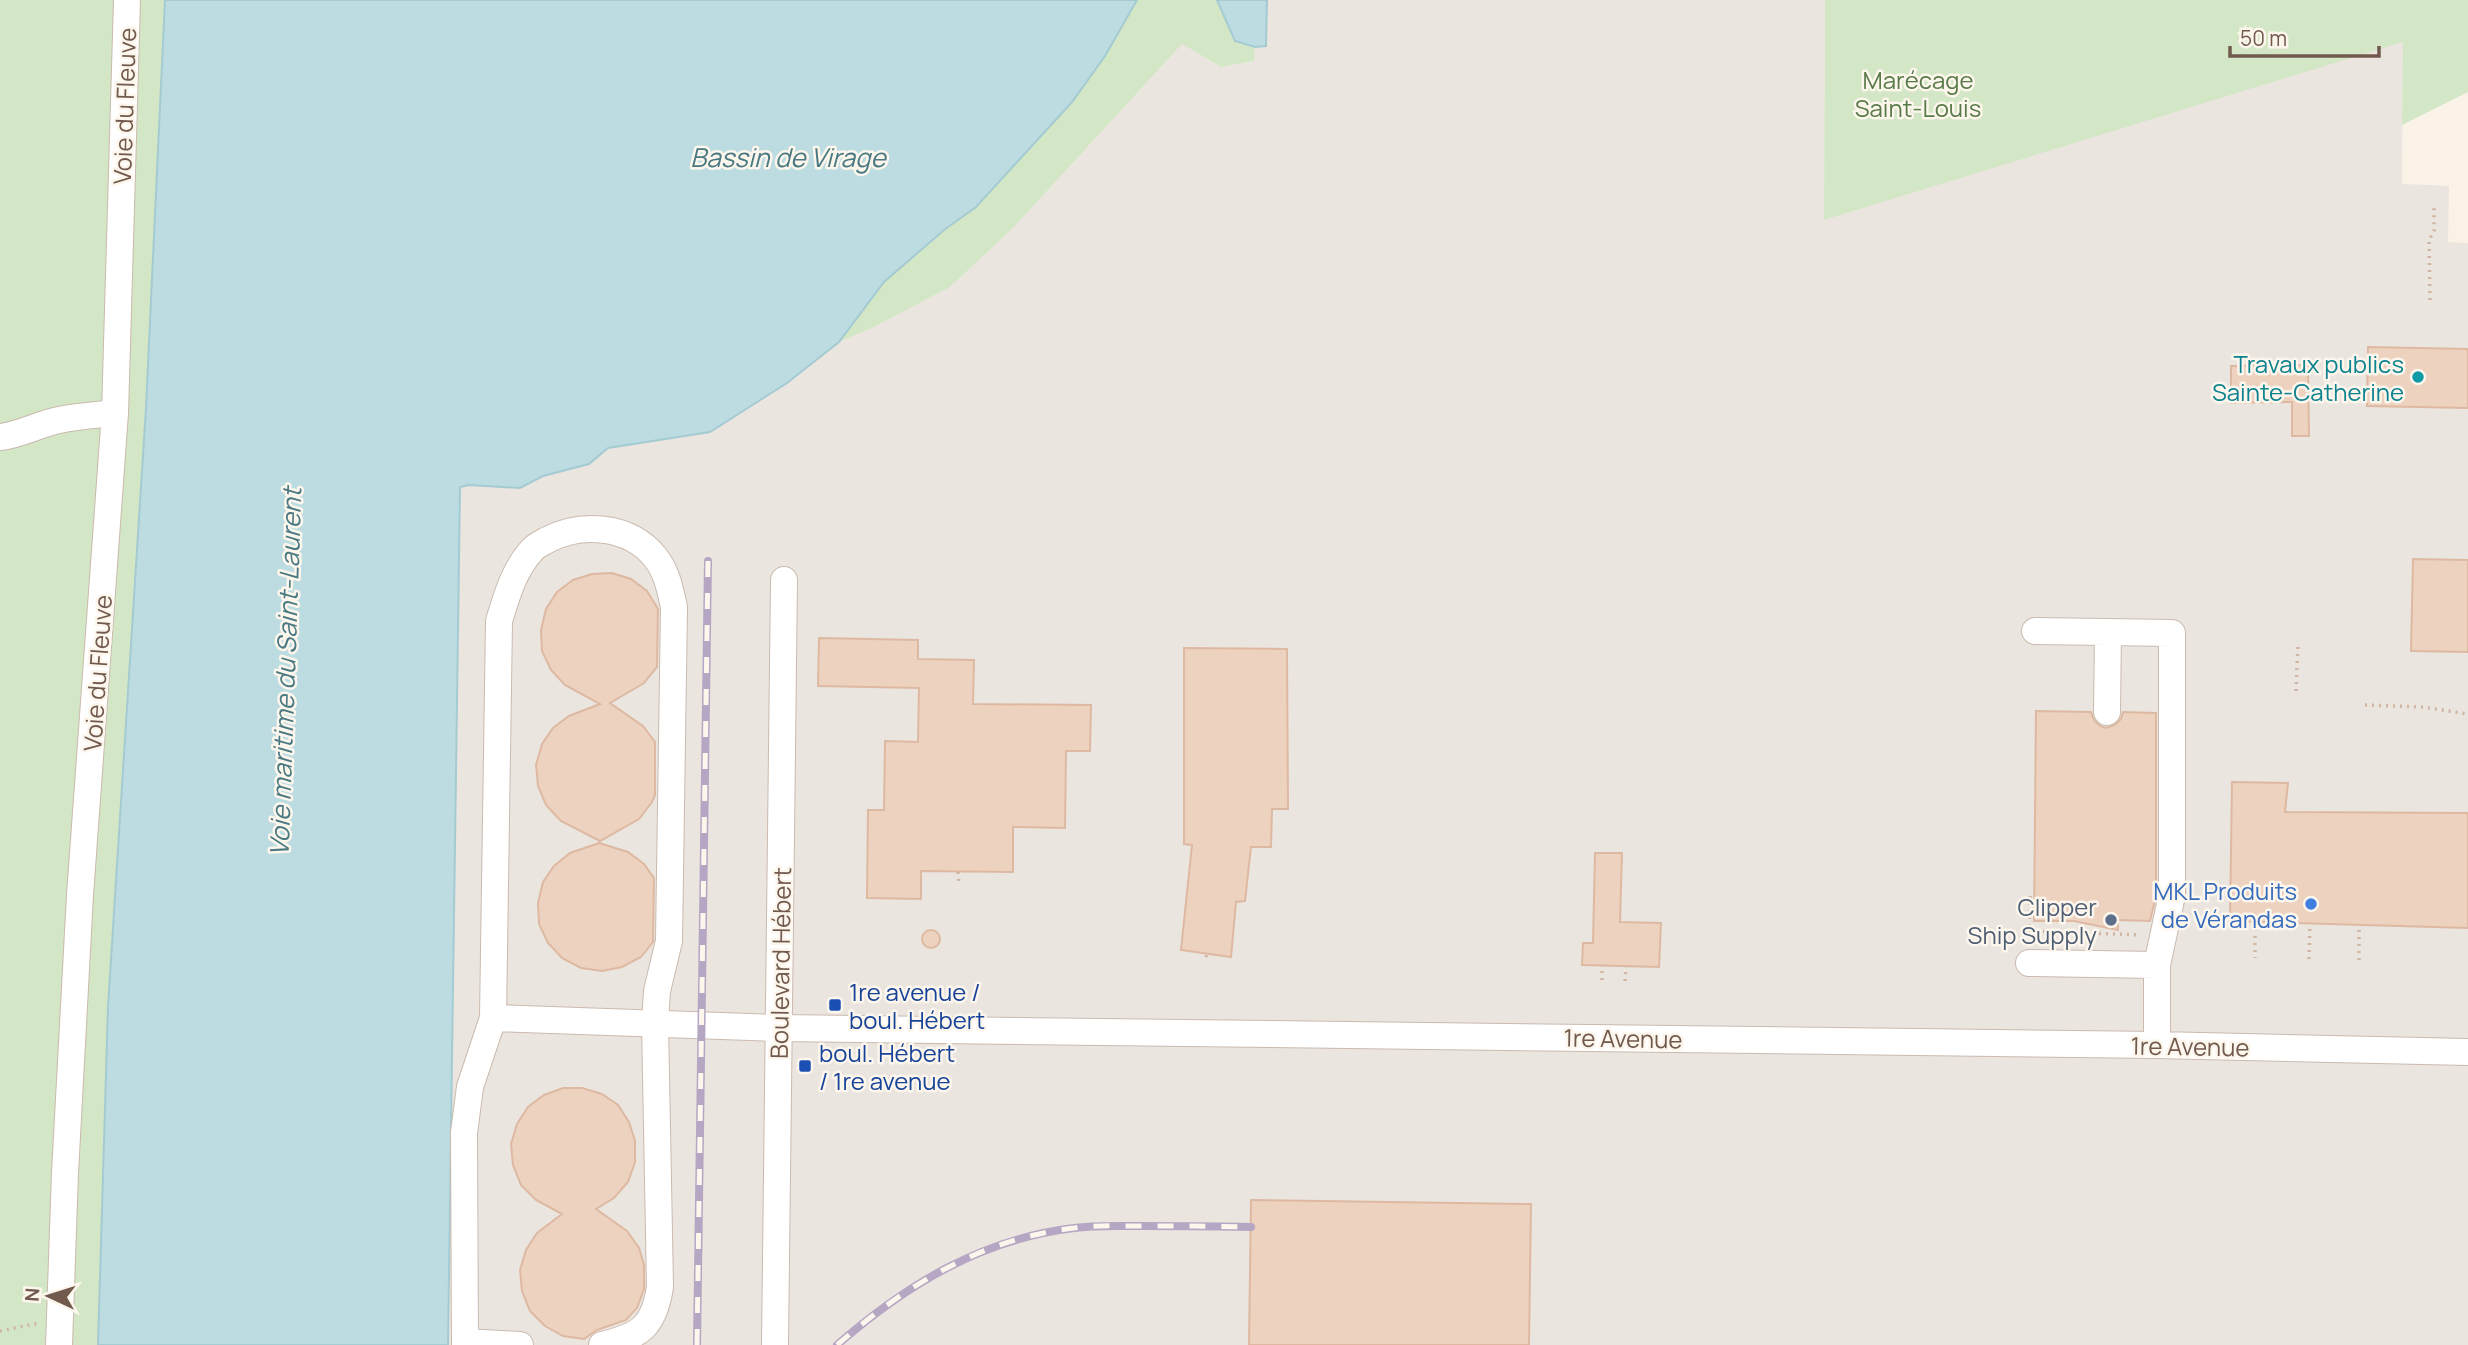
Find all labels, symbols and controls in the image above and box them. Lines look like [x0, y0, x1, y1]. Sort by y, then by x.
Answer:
scale bar [2230, 14, 2379, 58]
text: 50 m [2240, 24, 2287, 52]
street label: Voie du Fleuve [105, 27, 143, 185]
park label: Marécage Saint-Louis [1855, 63, 1981, 124]
water label: Bassin de Virage [690, 139, 887, 175]
place label: Travaux publics Sainte-Catherine [2212, 347, 2404, 408]
marker: Travaux publics Sainte-Catherine [2410, 369, 2426, 385]
water label: Voie maritime du Saint-Laurent [261, 484, 310, 857]
street label: Voie du Fleuve [75, 594, 119, 752]
street label: Boulevard Hébert [762, 867, 798, 1059]
place label: MKL Produits de Vérandas [2153, 874, 2297, 935]
place label: Clipper Ship Supply [1968, 890, 2097, 951]
marker: MKL Produits de Vérandas [2303, 896, 2319, 912]
marker: Clipper Ship Supply [2103, 912, 2119, 928]
place label: 1re avenue / boul. Hébert [849, 975, 985, 1036]
marker: 1re avenue / boul. Hébert [827, 997, 843, 1013]
street label: 1re Avenue [1563, 1020, 1683, 1056]
street label: 1re Avenue [2130, 1028, 2250, 1064]
place label: boul. Hébert / 1re avenue [819, 1036, 955, 1097]
marker: boul. Hébert / 1re avenue [797, 1058, 813, 1074]
north arrow [14, 1261, 84, 1331]
text: N [19, 1287, 45, 1303]

